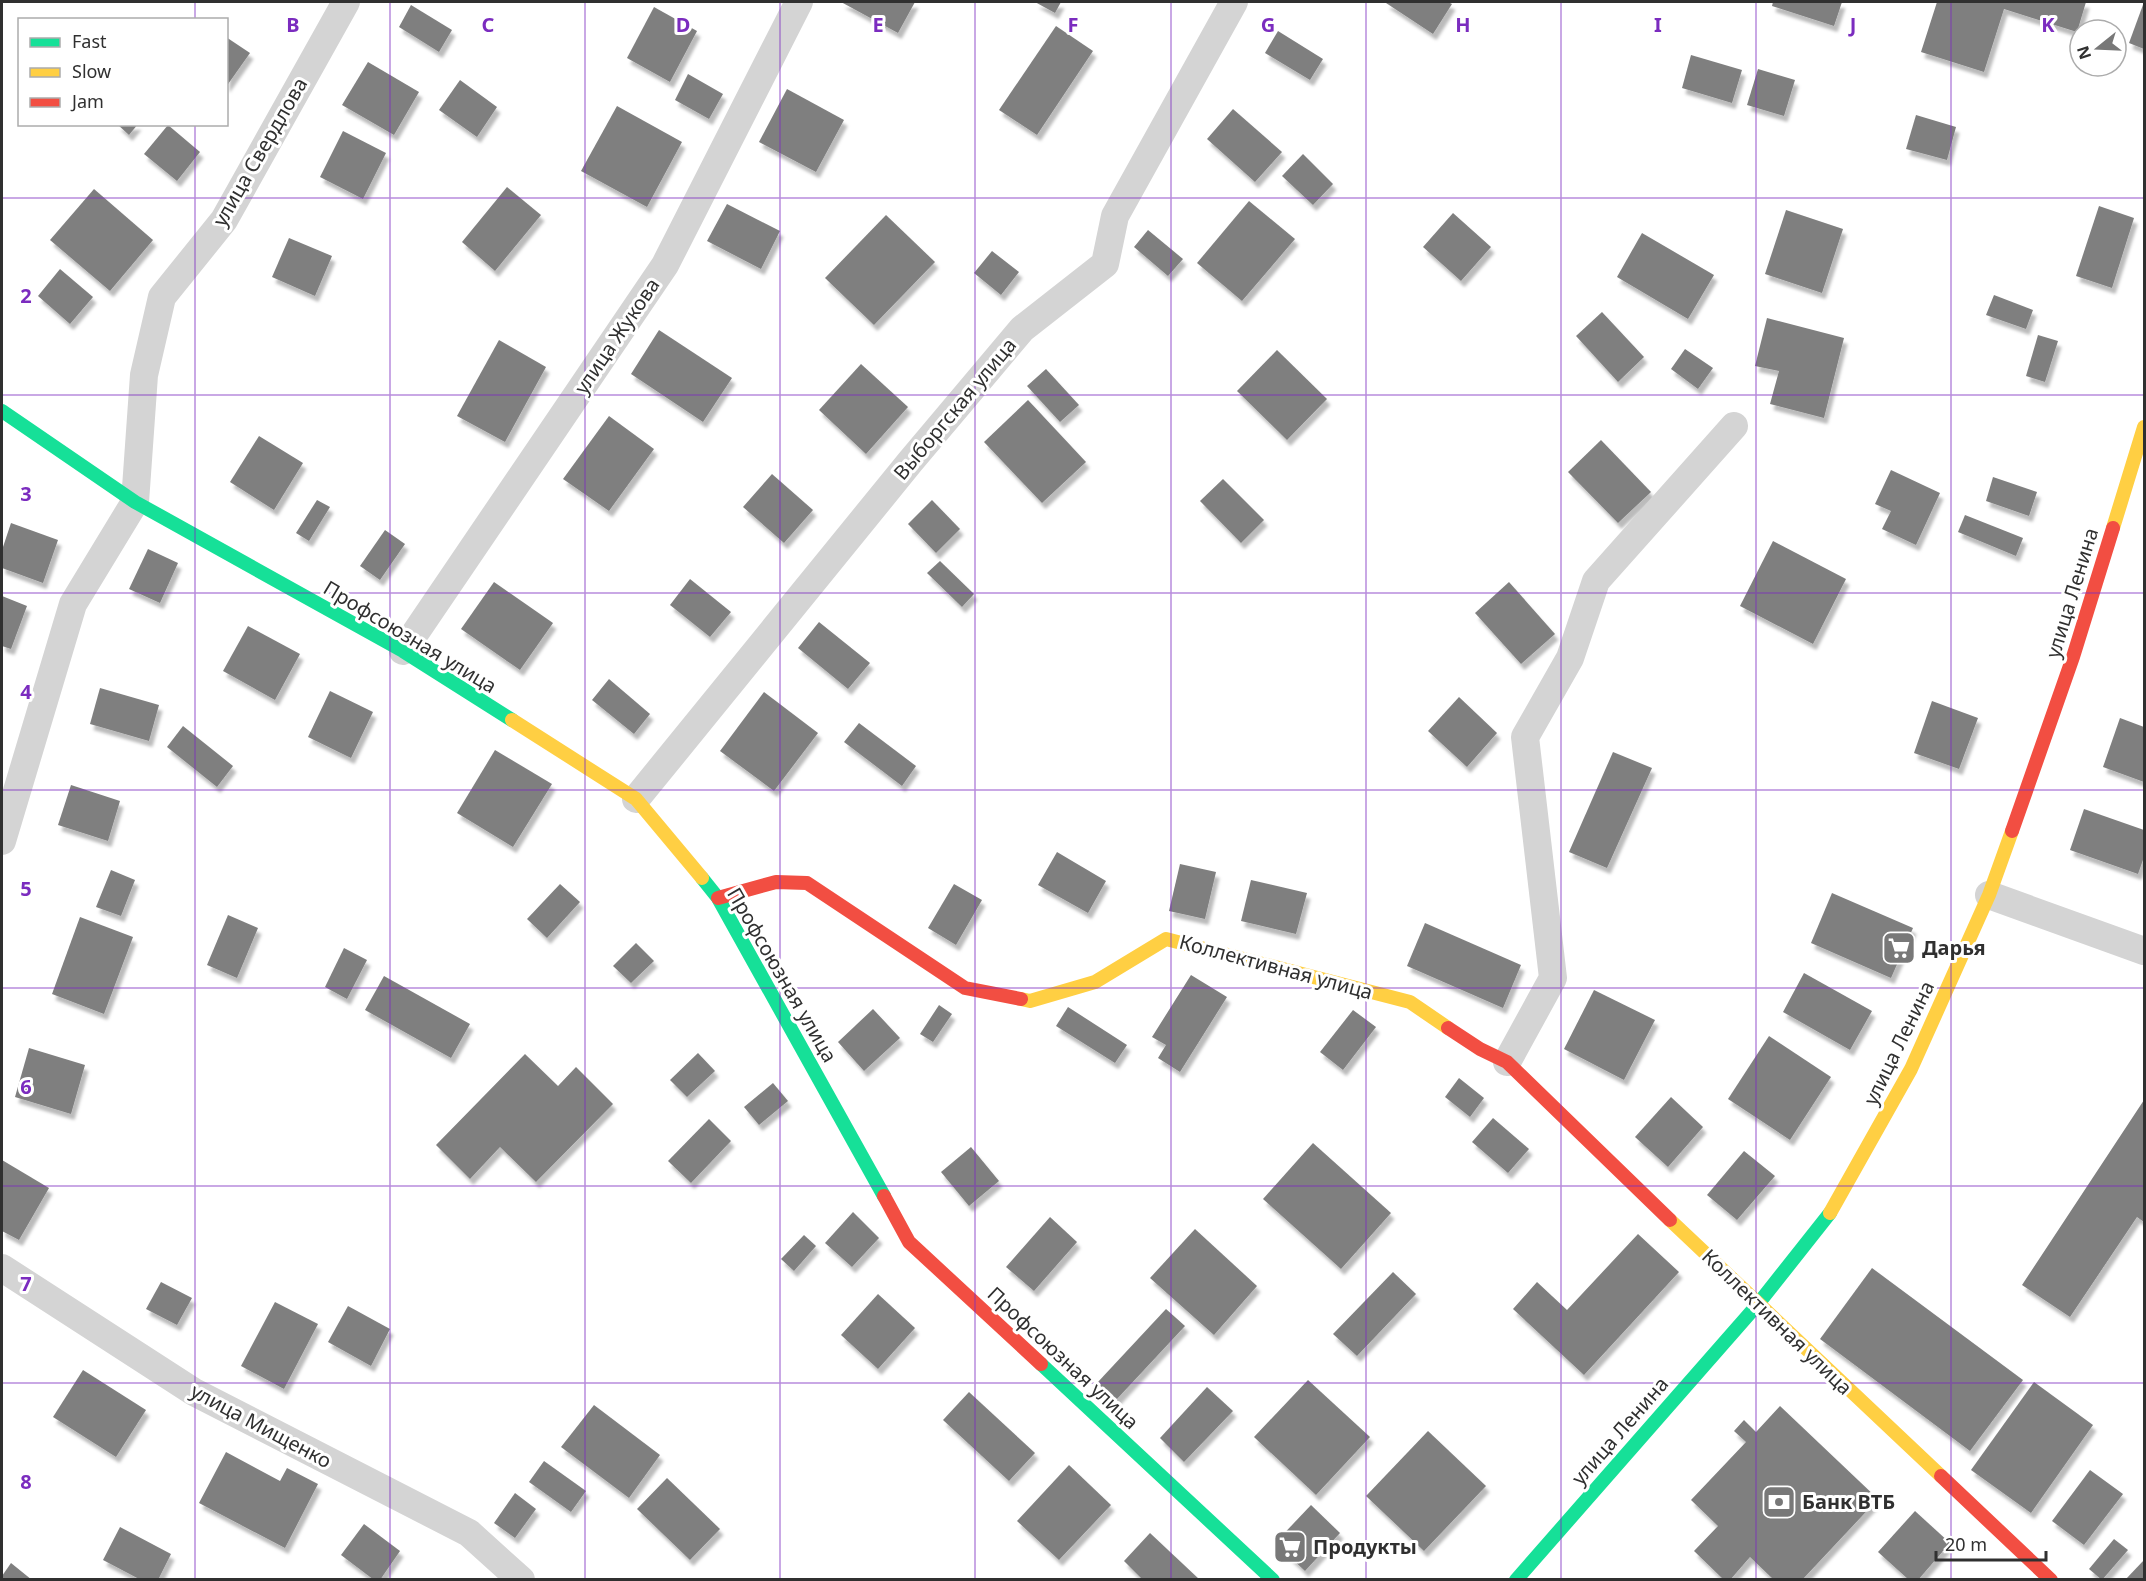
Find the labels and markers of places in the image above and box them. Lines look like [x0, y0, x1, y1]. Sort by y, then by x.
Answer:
supermarket icon: Дарья [1881, 930, 1917, 966]
place label: Дарья [1922, 934, 1986, 961]
bank icon: Банк ВТБ [1761, 1484, 1797, 1520]
place label: Банк ВТБ [1802, 1488, 1895, 1515]
supermarket icon: Продукты [1272, 1529, 1308, 1565]
place label: Продукты [1313, 1533, 1417, 1560]

